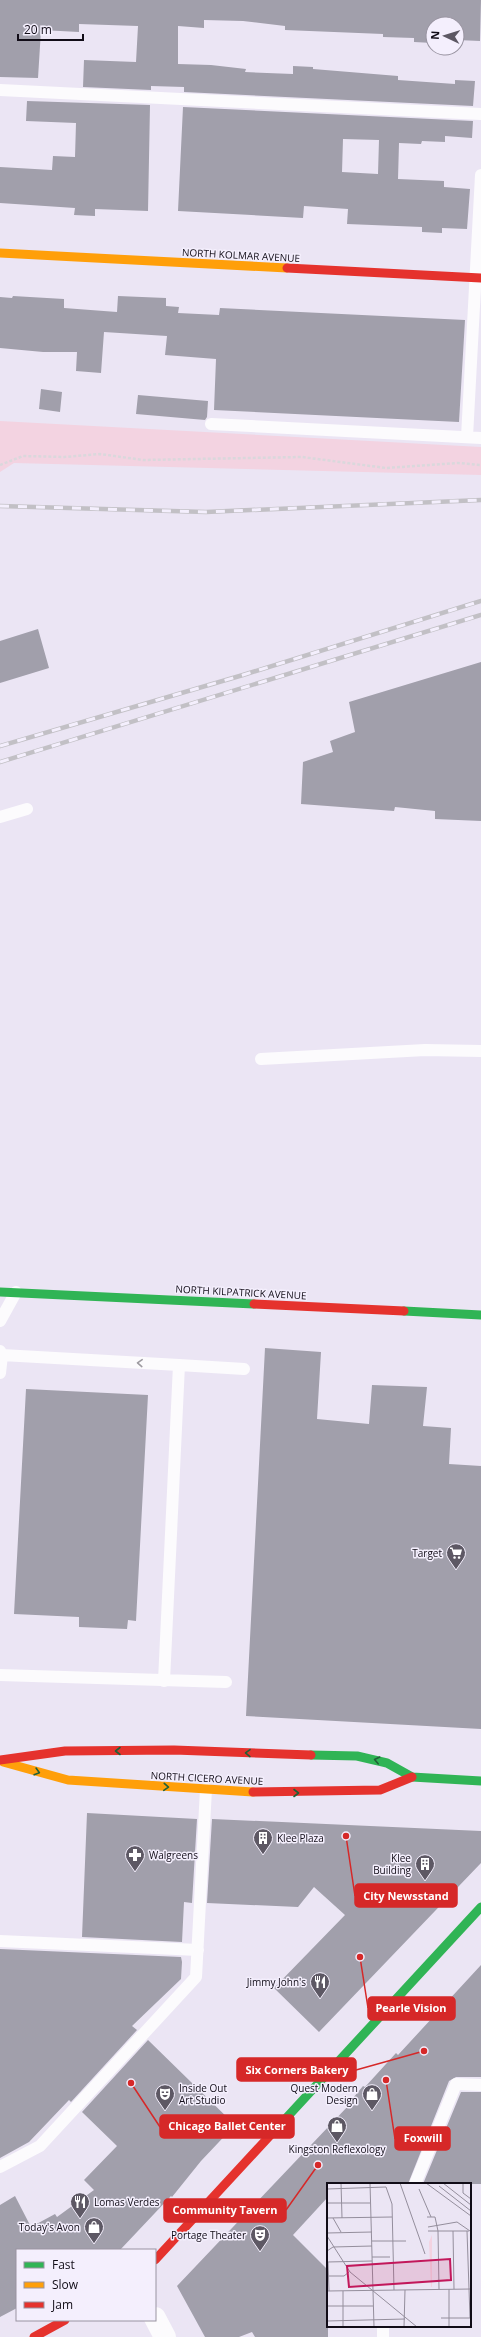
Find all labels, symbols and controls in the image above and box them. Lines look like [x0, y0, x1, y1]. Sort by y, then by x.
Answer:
scale bar [18, 16, 83, 42]
north arrow [425, 16, 465, 56]
text: 20 m [24, 21, 52, 38]
text: N [427, 30, 442, 40]
street label: NORTH KOLMAR AVENUE [182, 245, 300, 265]
street label: NORTH KILPATRICK AVENUE [175, 1282, 307, 1302]
one-way arrow [137, 1359, 143, 1367]
supermarket icon: Target [445, 1542, 467, 1570]
place label: Target [412, 1546, 442, 1560]
one-way arrow [115, 1747, 121, 1755]
one-way arrow [245, 1748, 251, 1757]
one-way arrow [374, 1757, 380, 1765]
one-way arrow [33, 1767, 40, 1776]
street label: NORTH CICERO AVENUE [150, 1768, 264, 1788]
one-way arrow [163, 1782, 169, 1791]
one-way arrow [293, 1789, 299, 1797]
building icon: Klee Plaza [252, 1827, 274, 1855]
place label: Klee Plaza [277, 1831, 324, 1845]
pharmacy icon: Walgreens [124, 1844, 146, 1872]
place label: Walgreens [149, 1848, 198, 1862]
place label: Klee Building [373, 1851, 412, 1877]
building icon: Klee Building [414, 1853, 436, 1881]
callout: City Newsstand [355, 1884, 457, 1907]
text: City Newsstand [363, 1888, 449, 1903]
restaurant icon: Jimmy John's [309, 1971, 331, 1999]
place label: Jimmy John's [246, 1975, 306, 1989]
callout: Pearle Vision [368, 1997, 455, 2020]
text: Pearle Vision [375, 2000, 447, 2015]
callout: Six Corners Bakery [237, 2058, 356, 2081]
text: Six Corners Bakery [245, 2062, 349, 2077]
place label: Inside Out Art Studio [179, 2081, 227, 2107]
place label: Quest Modern Design [291, 2081, 358, 2107]
theatre icon: Inside Out Art Studio [154, 2083, 176, 2111]
shop icon: Quest Modern Design [361, 2083, 383, 2111]
callout: Chicago Ballet Center [160, 2115, 294, 2138]
shop icon: Kingston Reflexology [326, 2115, 348, 2143]
text: Chicago Ballet Center [168, 2118, 286, 2133]
callout: Foxwill [395, 2127, 450, 2150]
text: Foxwill [404, 2130, 442, 2145]
place label: Kingston Reflexology [289, 2142, 386, 2156]
inset map [327, 2183, 471, 2327]
restaurant icon: Lomas Verdes [69, 2191, 91, 2219]
place label: Lomas Verdes [94, 2195, 160, 2209]
callout: Community Tavern [164, 2199, 286, 2222]
text: Community Tavern [172, 2202, 278, 2217]
shop icon: Today's Avon [83, 2216, 105, 2244]
place label: Today's Avon [19, 2220, 80, 2234]
theatre icon: Portage Theater [249, 2224, 271, 2252]
place label: Portage Theater [171, 2228, 246, 2242]
legend [16, 2249, 156, 2321]
text: Fast [52, 2256, 75, 2273]
text: Slow [52, 2276, 79, 2293]
text: Jam [51, 2296, 73, 2313]

